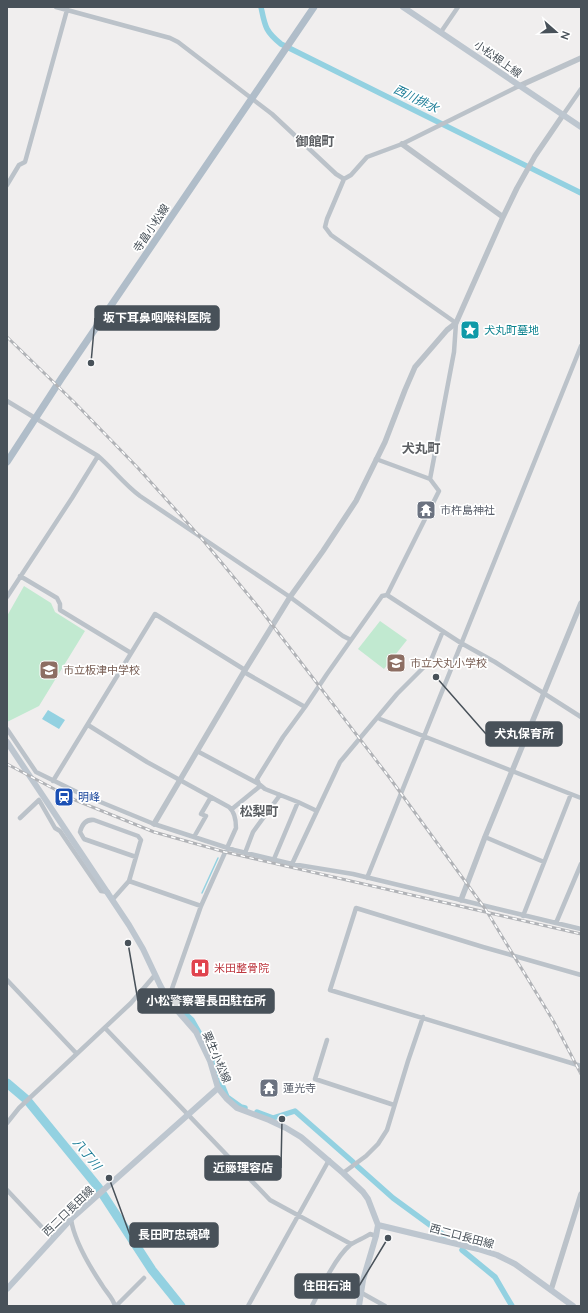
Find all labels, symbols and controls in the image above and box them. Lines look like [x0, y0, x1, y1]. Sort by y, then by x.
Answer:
north arrow [536, 12, 576, 52]
text: N [556, 29, 573, 42]
street label: 小松根上線 [471, 37, 525, 81]
water label: 西川排水 [391, 81, 443, 118]
district label: 御館町 [295, 133, 335, 151]
street label: 寺畠小松線 [130, 201, 173, 255]
callout: 坂下耳鼻咽喉科医院 [95, 306, 219, 330]
text: 坂下耳鼻咽喉科医院 [103, 310, 211, 326]
place icon: 犬丸町墓地 [459, 319, 481, 341]
place label: 犬丸町墓地 [484, 323, 539, 338]
district label: 犬丸町 [401, 440, 441, 458]
temple icon: 市杵島神社 [415, 499, 437, 521]
place label: 市杵島神社 [440, 503, 495, 518]
school or university icon: 市立犬丸小学校 [385, 652, 407, 674]
place label: 市立犬丸小学校 [410, 656, 487, 671]
school or university icon: 市立板津中学校 [38, 659, 60, 681]
place label: 市立板津中学校 [63, 663, 140, 678]
callout: 犬丸保育所 [486, 722, 562, 746]
text: 犬丸保育所 [494, 726, 554, 742]
station icon: 明峰 [53, 786, 75, 808]
place label: 明峰 [78, 790, 100, 805]
district label: 松梨町 [239, 803, 279, 821]
hospital icon: 米田整骨院 [189, 957, 211, 979]
place label: 米田整骨院 [214, 961, 269, 976]
callout: 小松警察署長田駐在所 [138, 989, 274, 1013]
text: 小松警察署長田駐在所 [146, 993, 266, 1009]
street label: 粟生小松線 [199, 1029, 234, 1085]
temple icon: 蓮光寺 [258, 1077, 280, 1099]
place label: 蓮光寺 [283, 1081, 316, 1096]
water label: 八丁川 [69, 1135, 106, 1175]
callout: 近藤理容店 [205, 1156, 281, 1180]
text: 近藤理容店 [213, 1160, 273, 1176]
street label: 西二口長田線 [39, 1183, 97, 1240]
street label: 西二口長田線 [428, 1221, 496, 1252]
callout: 長田町忠魂碑 [130, 1223, 218, 1247]
text: 長田町忠魂碑 [138, 1227, 210, 1243]
callout: 住田石油 [295, 1274, 359, 1298]
text: 住田石油 [303, 1278, 351, 1294]

